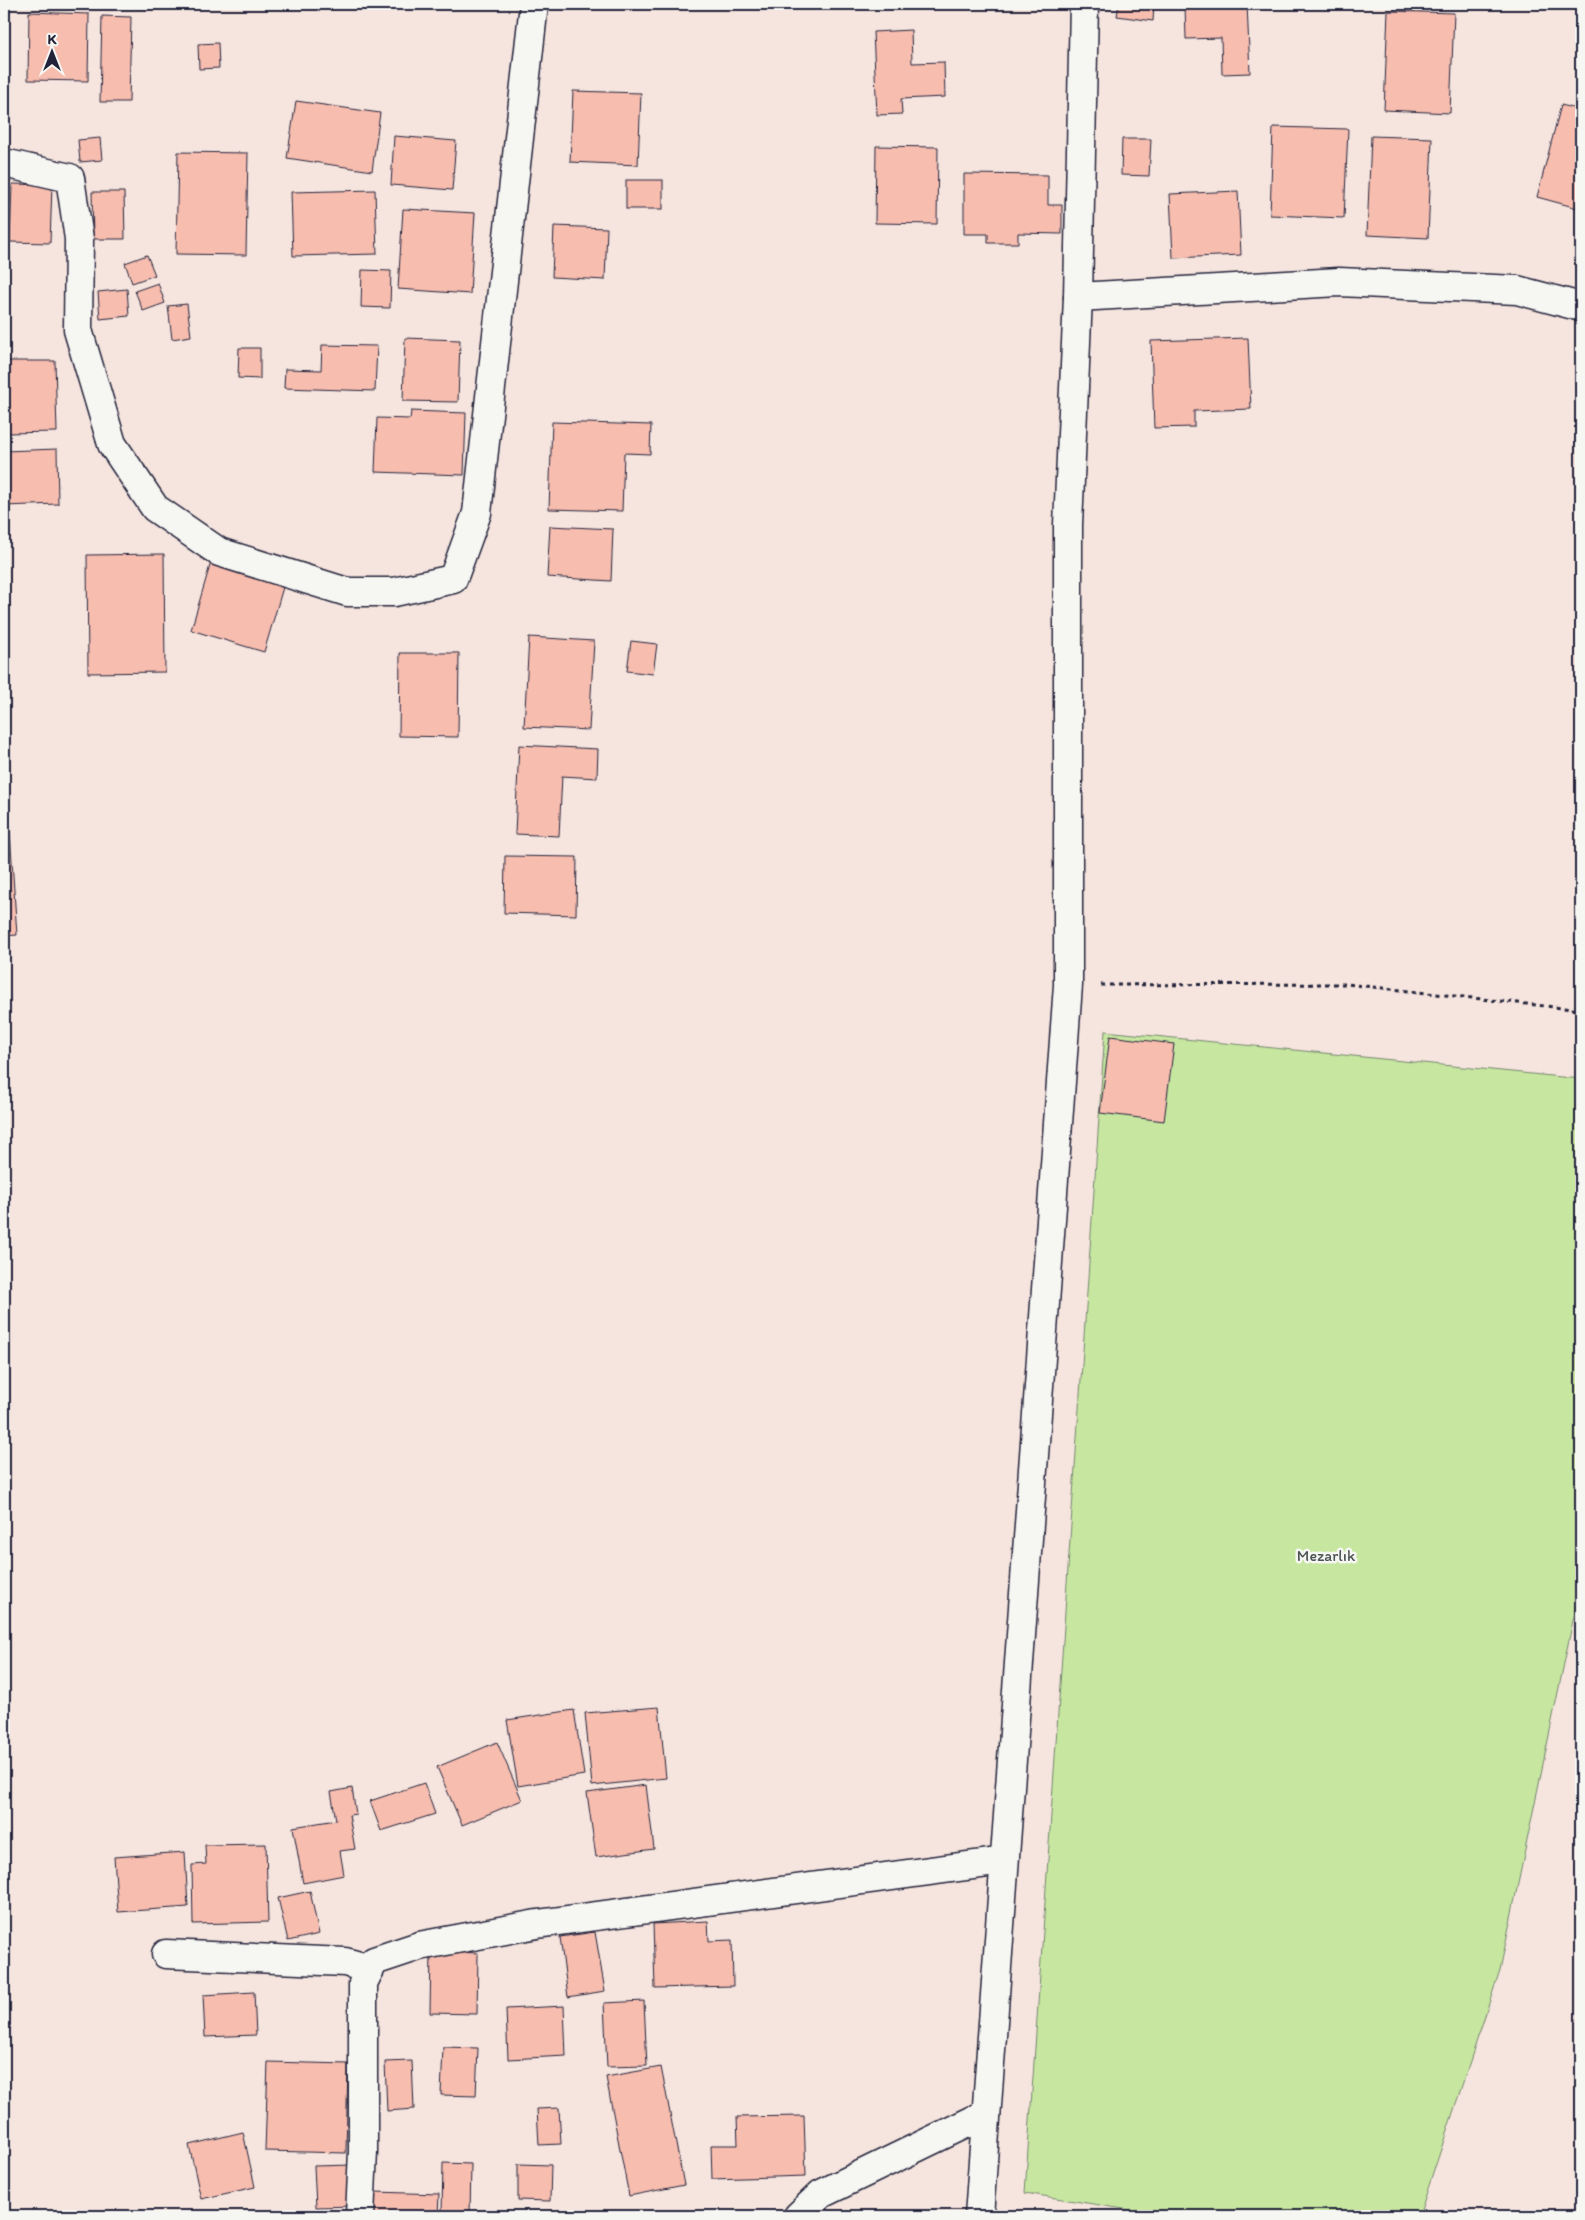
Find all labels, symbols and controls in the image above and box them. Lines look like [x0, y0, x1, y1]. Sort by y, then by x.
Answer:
north arrow [28, 28, 78, 78]
text: K [48, 31, 58, 48]
park label: Mezarlık [1297, 1546, 1356, 1565]

